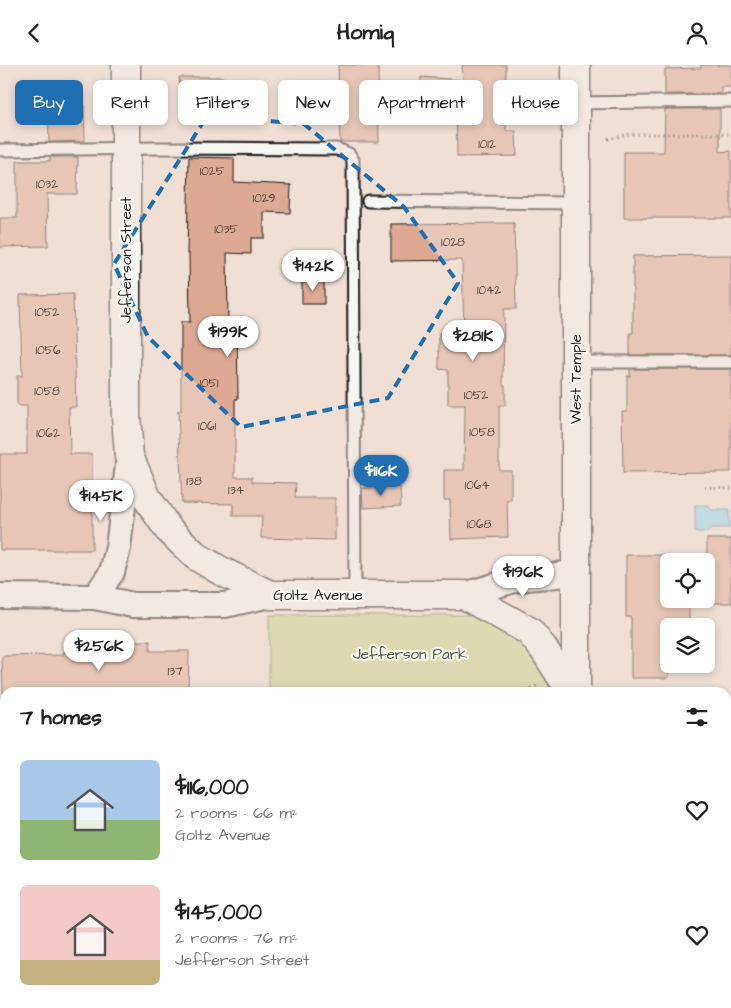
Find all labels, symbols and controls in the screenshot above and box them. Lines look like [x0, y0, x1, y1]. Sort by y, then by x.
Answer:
text: Homiq [337, 17, 394, 48]
icon: back [20, 19, 48, 47]
icon: person [683, 19, 711, 47]
chip: Buy [15, 80, 83, 125]
chip: Rent [93, 80, 168, 125]
chip: Filters [178, 80, 268, 125]
chip: New [278, 80, 349, 125]
chip: Apartment [359, 80, 483, 125]
chip: House [493, 80, 578, 125]
house number: 1012 [478, 136, 496, 153]
house number: 1025 [200, 163, 225, 180]
house number: 1032 [36, 176, 58, 193]
house number: 1029 [253, 190, 276, 207]
street label: Jefferson Street [116, 197, 137, 323]
house number: 1035 [214, 221, 238, 238]
house number: 1028 [441, 234, 465, 251]
pin: $142K [278, 249, 348, 292]
text: $142K [293, 255, 333, 277]
house number: 1042 [477, 282, 501, 299]
house number: 1052 [35, 304, 59, 321]
pin: $199K [193, 315, 263, 358]
pin: $281K [438, 319, 508, 362]
text: $199K [209, 321, 247, 343]
text: $281K [453, 325, 493, 347]
street label: West Temple [566, 334, 587, 424]
house number: 1056 [35, 342, 61, 359]
house number: 1051 [199, 375, 219, 392]
house number: 1058 [34, 383, 60, 400]
house number: 1052 [464, 387, 488, 404]
house number: 1061 [198, 418, 217, 435]
house number: 1058 [469, 424, 495, 441]
house number: 1062 [36, 425, 60, 442]
pin: $116K [346, 455, 416, 497]
text: $116K [365, 460, 397, 482]
house number: 138 [186, 473, 202, 490]
house number: 1064 [465, 477, 489, 494]
pin: $145K [66, 479, 136, 522]
house number: 134 [228, 482, 244, 499]
text: $145K [80, 485, 122, 507]
house number: 1068 [467, 516, 491, 533]
map controls [660, 553, 715, 673]
button: locate [660, 553, 715, 608]
pin: $196K [488, 555, 558, 598]
text: $196K [503, 561, 543, 583]
street label: Goltz Avenue [273, 585, 363, 606]
button: layers [660, 618, 715, 673]
pin: $256K [64, 629, 134, 672]
text: $256K [74, 635, 124, 657]
park label: Jefferson Park [353, 644, 467, 665]
house number: 137 [167, 663, 183, 680]
text: 7 homes [20, 703, 102, 732]
icon: filters [683, 703, 711, 731]
text: $116,000 [175, 773, 249, 802]
icon: home [60, 780, 120, 840]
icon: heart [683, 796, 711, 824]
text: 2 rooms · 66 m² [175, 802, 298, 824]
text: Goltz Avenue [175, 824, 270, 846]
text: $145,000 [175, 898, 262, 927]
icon: home [60, 905, 120, 965]
icon: heart [683, 921, 711, 949]
text: 2 rooms · 76 m² [175, 927, 298, 949]
text: Jefferson Street [175, 949, 309, 971]

